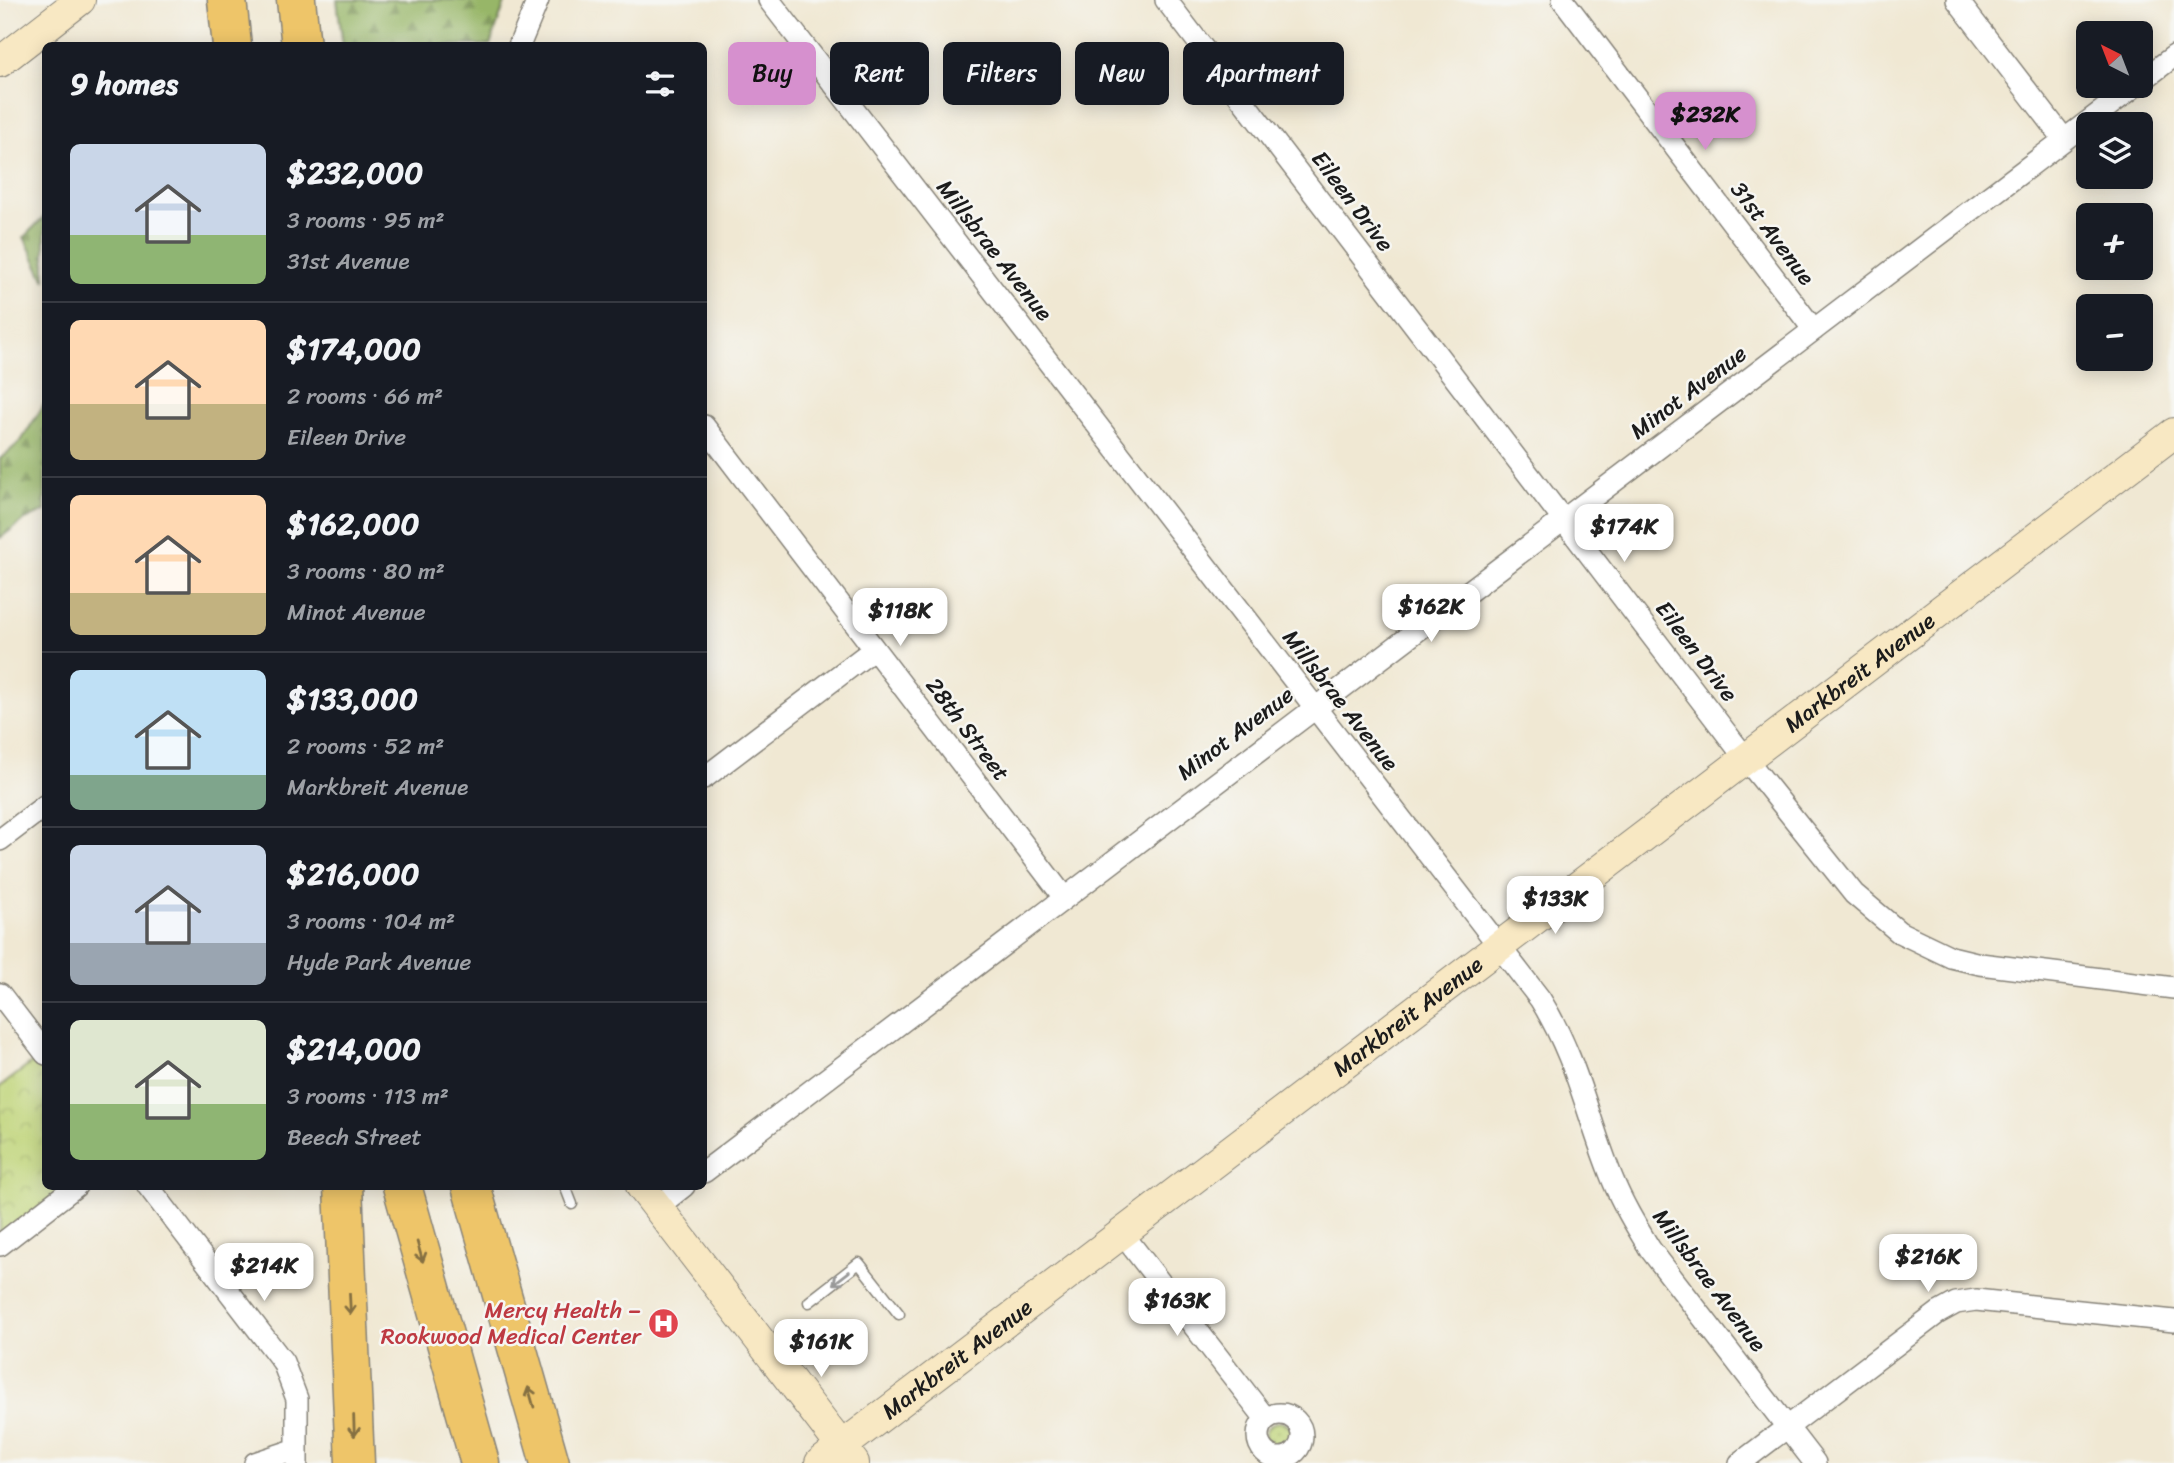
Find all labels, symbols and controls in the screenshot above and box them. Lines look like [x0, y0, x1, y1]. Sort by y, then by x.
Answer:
north arrow [2076, 21, 2152, 98]
map controls [2076, 21, 2153, 371]
chip: Buy [728, 42, 816, 105]
chip: Rent [830, 42, 929, 105]
chip: Filters [943, 42, 1061, 105]
chip: New [1075, 42, 1169, 105]
chip: Apartment [1183, 42, 1344, 105]
text: 9 homes [70, 57, 178, 111]
icon: filters [641, 65, 679, 103]
pin: $232K [1656, 92, 1754, 152]
text: $232K [1671, 94, 1739, 135]
button: layers [2076, 112, 2153, 189]
street label: Eileen Drive [1300, 141, 1405, 261]
text: $232,000 [287, 146, 423, 200]
street label: Millsbrae Avenue [926, 170, 1064, 331]
icon: home [126, 172, 210, 256]
street label: 31st Avenue [1719, 172, 1826, 295]
text: 3 rooms · 95 m² [287, 200, 444, 241]
button: + [2076, 203, 2153, 280]
text: 31st Avenue [287, 241, 410, 282]
button: − [2076, 294, 2153, 371]
text: $174,000 [287, 322, 421, 376]
street label: Minot Avenue [1621, 334, 1756, 450]
icon: home [126, 348, 210, 432]
text: 2 rooms · 66 m² [287, 376, 443, 417]
text: Eileen Drive [287, 417, 406, 458]
text: $162,000 [287, 497, 419, 551]
pin: $174K [1575, 504, 1673, 564]
text: $174K [1591, 506, 1657, 547]
icon: home [126, 523, 210, 607]
text: 3 rooms · 80 m² [287, 551, 445, 592]
pin: $162K [1382, 584, 1480, 644]
text: $162K [1398, 586, 1464, 627]
pin: $118K [851, 588, 949, 648]
text: $118K [868, 590, 932, 631]
street label: Eileen Drive [1644, 591, 1749, 711]
text: Minot Avenue [287, 592, 426, 633]
street label: Markbreit Avenue [1775, 601, 1944, 744]
street label: Millsbrae Avenue [1272, 620, 1410, 781]
street label: 28th Street [914, 668, 1021, 790]
text: $133,000 [287, 672, 418, 726]
street label: Minot Avenue [1168, 675, 1303, 791]
icon: home [126, 698, 210, 782]
text: 2 rooms · 52 m² [287, 726, 444, 767]
text: Markbreit Avenue [287, 767, 468, 808]
text: $216,000 [287, 847, 419, 901]
icon: home [126, 873, 210, 957]
pin: $133K [1506, 876, 1604, 936]
text: $133K [1523, 878, 1587, 919]
text: 3 rooms · 104 m² [287, 901, 455, 942]
text: Hyde Park Avenue [287, 942, 471, 983]
street label: Markbreit Avenue [1323, 945, 1492, 1088]
text: $214,000 [287, 1022, 421, 1076]
icon: home [126, 1048, 210, 1132]
text: 3 rooms · 113 m² [287, 1076, 449, 1117]
text: Beech Street [287, 1117, 422, 1158]
street label: Millsbrae Avenue [1642, 1199, 1778, 1361]
pin: $216K [1879, 1234, 1977, 1294]
text: $216K [1895, 1236, 1961, 1277]
one-way arrow [414, 1240, 427, 1263]
pin: $214K [215, 1244, 313, 1303]
text: $214K [231, 1245, 297, 1286]
one-way arrow [832, 1270, 850, 1286]
pin: $163K [1128, 1278, 1226, 1338]
text: $163K [1144, 1280, 1210, 1321]
street label: Markbreit Avenue [873, 1288, 1042, 1430]
place label: Mercy Health – Rookwood Medical Center [381, 1290, 643, 1357]
one-way arrow [343, 1292, 356, 1315]
hospital icon: Mercy Health – Rookwood Medical Center [647, 1306, 681, 1340]
pin: $161K [772, 1320, 870, 1379]
text: $161K [790, 1321, 852, 1362]
one-way arrow [524, 1387, 537, 1409]
one-way arrow [348, 1415, 361, 1438]

